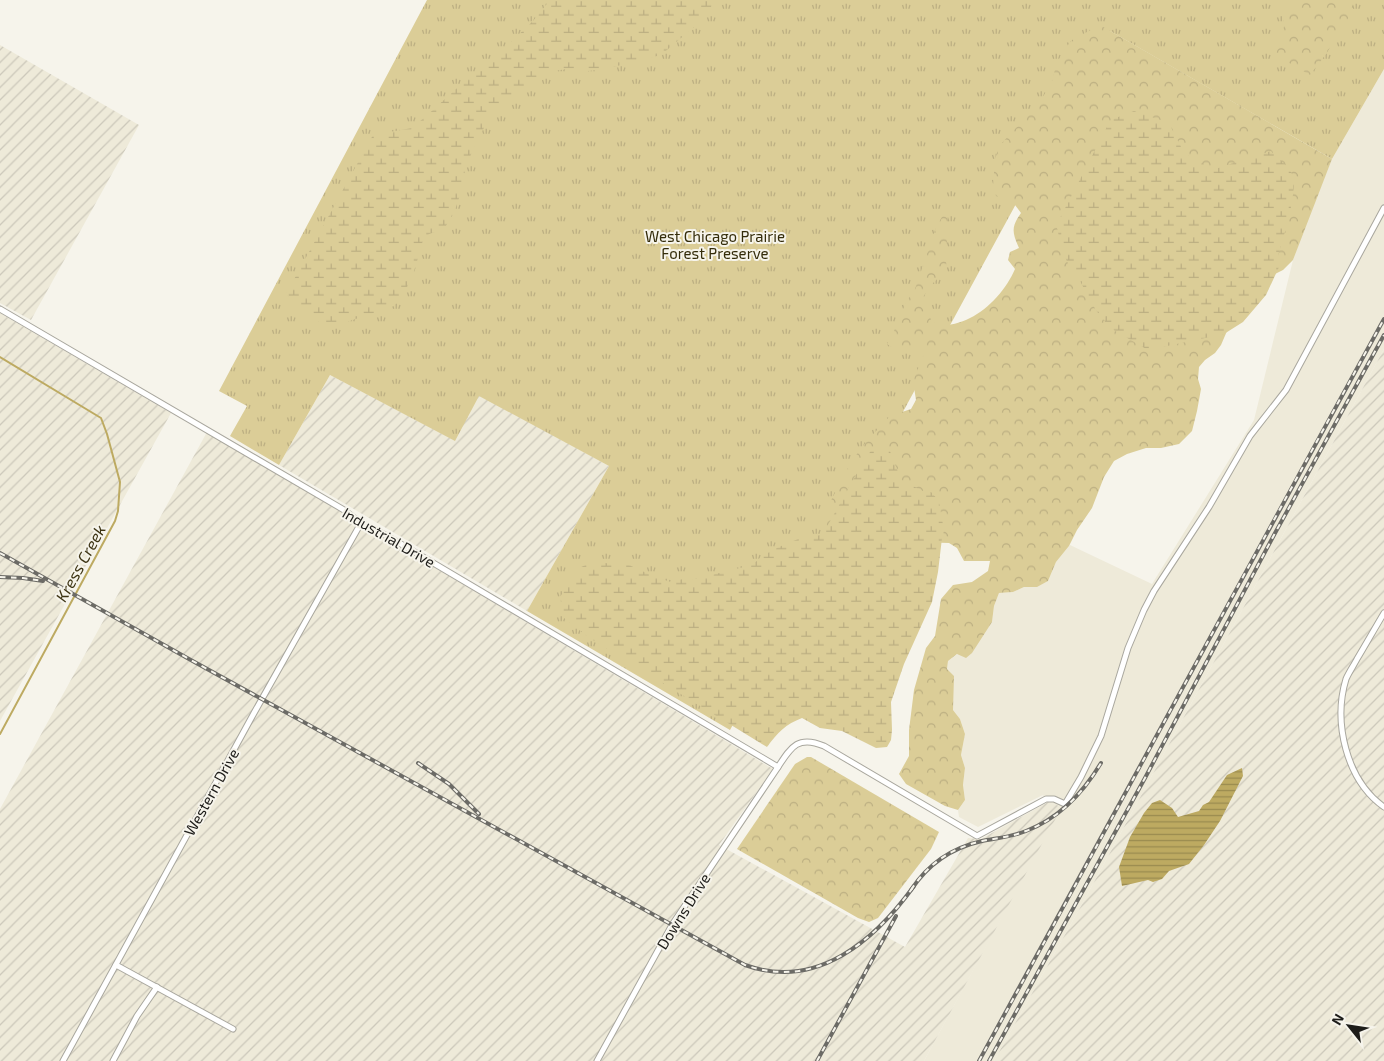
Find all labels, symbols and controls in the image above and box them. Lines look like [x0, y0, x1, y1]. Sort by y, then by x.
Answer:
park label: West Chicago Prairie Forest Preserve [645, 227, 785, 262]
street label: Industrial Drive [339, 503, 439, 571]
water label: Kress Creek [51, 521, 109, 605]
street label: Western Drive [180, 745, 242, 839]
street label: Downs Drive [653, 870, 713, 952]
north arrow [1324, 1001, 1374, 1051]
text: N [1327, 1011, 1347, 1028]

